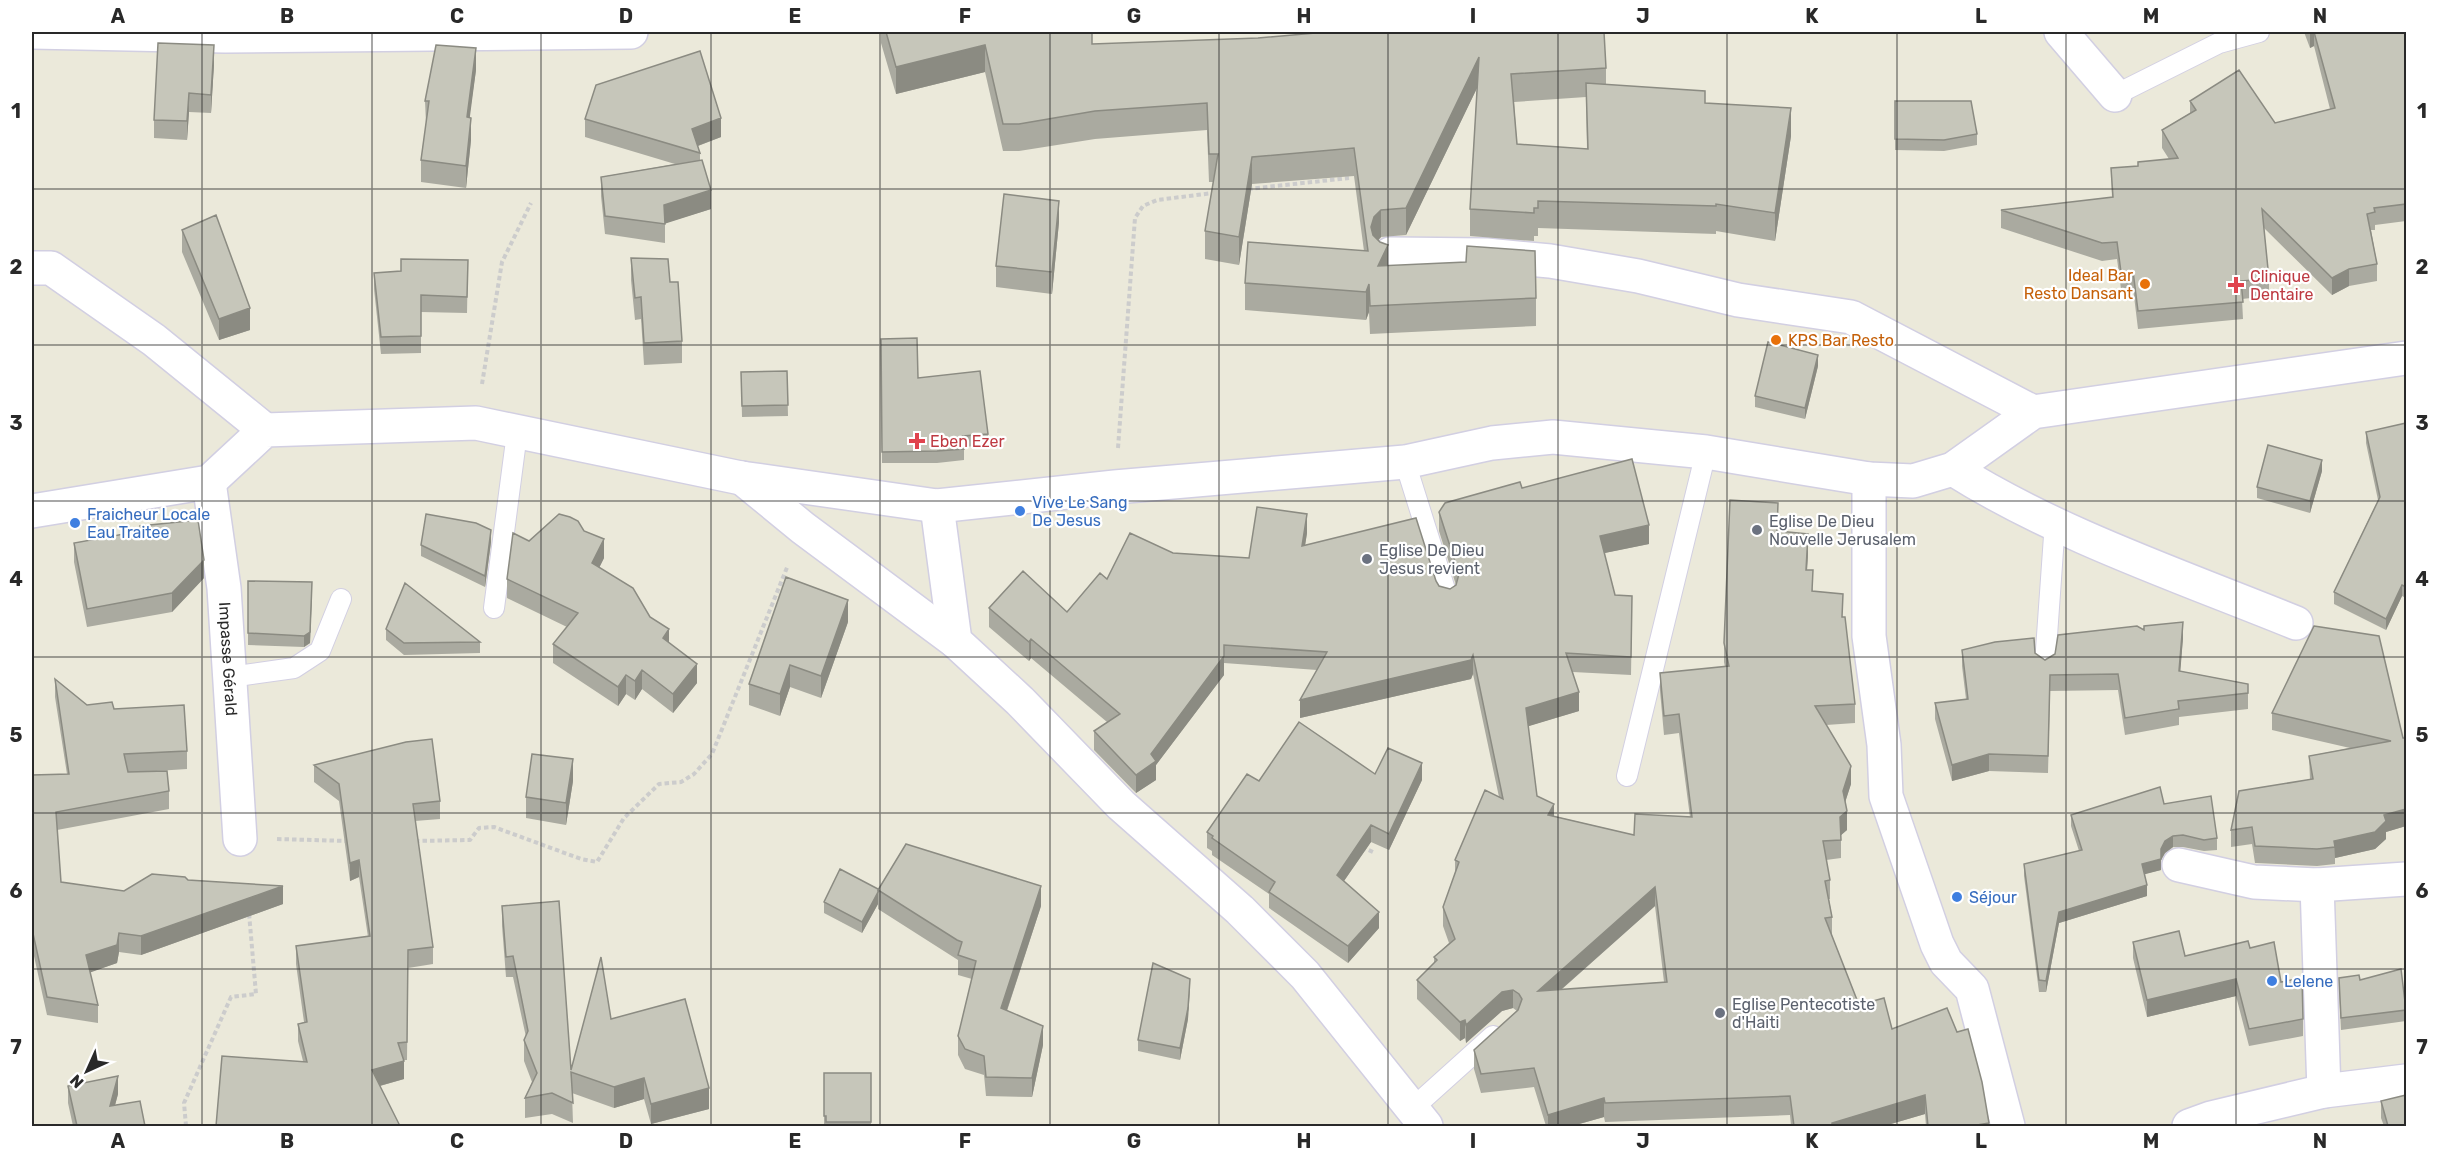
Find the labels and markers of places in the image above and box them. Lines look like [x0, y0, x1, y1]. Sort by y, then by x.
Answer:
place label: Ideal Bar Resto Dansant [2024, 266, 2133, 303]
place label: Clinique Dentaire [2250, 267, 2313, 304]
marker: Clinique Dentaire [2227, 276, 2245, 294]
marker: Ideal Bar Resto Dansant [2138, 277, 2152, 291]
place label: KPS Bar Resto [1788, 331, 1894, 350]
marker: KPS Bar Resto [1769, 333, 1783, 347]
marker: Eben Ezer [908, 432, 926, 450]
place label: Eben Ezer [930, 432, 1005, 451]
place label: Vive Le Sang De Jesus [1032, 493, 1128, 530]
marker: Vive Le Sang De Jesus [1013, 504, 1027, 518]
place label: Fraicheur Locale Eau Traitee [87, 505, 210, 542]
place label: Eglise De Dieu Nouvelle Jerusalem [1769, 512, 1916, 549]
marker: Fraicheur Locale Eau Traitee [68, 516, 82, 530]
marker: Eglise De Dieu Nouvelle Jerusalem [1750, 523, 1764, 537]
place label: Eglise De Dieu Jesus revient [1379, 541, 1484, 578]
marker: Eglise De Dieu Jesus revient [1360, 552, 1374, 566]
place label: Séjour [1969, 888, 2017, 907]
marker: Séjour [1950, 890, 1964, 904]
place label: Lelene [2284, 972, 2333, 991]
marker: Lelene [2265, 974, 2279, 988]
place label: Eglise Pentecotiste d'Haiti [1732, 995, 1875, 1032]
marker: Eglise Pentecotiste d'Haiti [1713, 1006, 1727, 1020]

